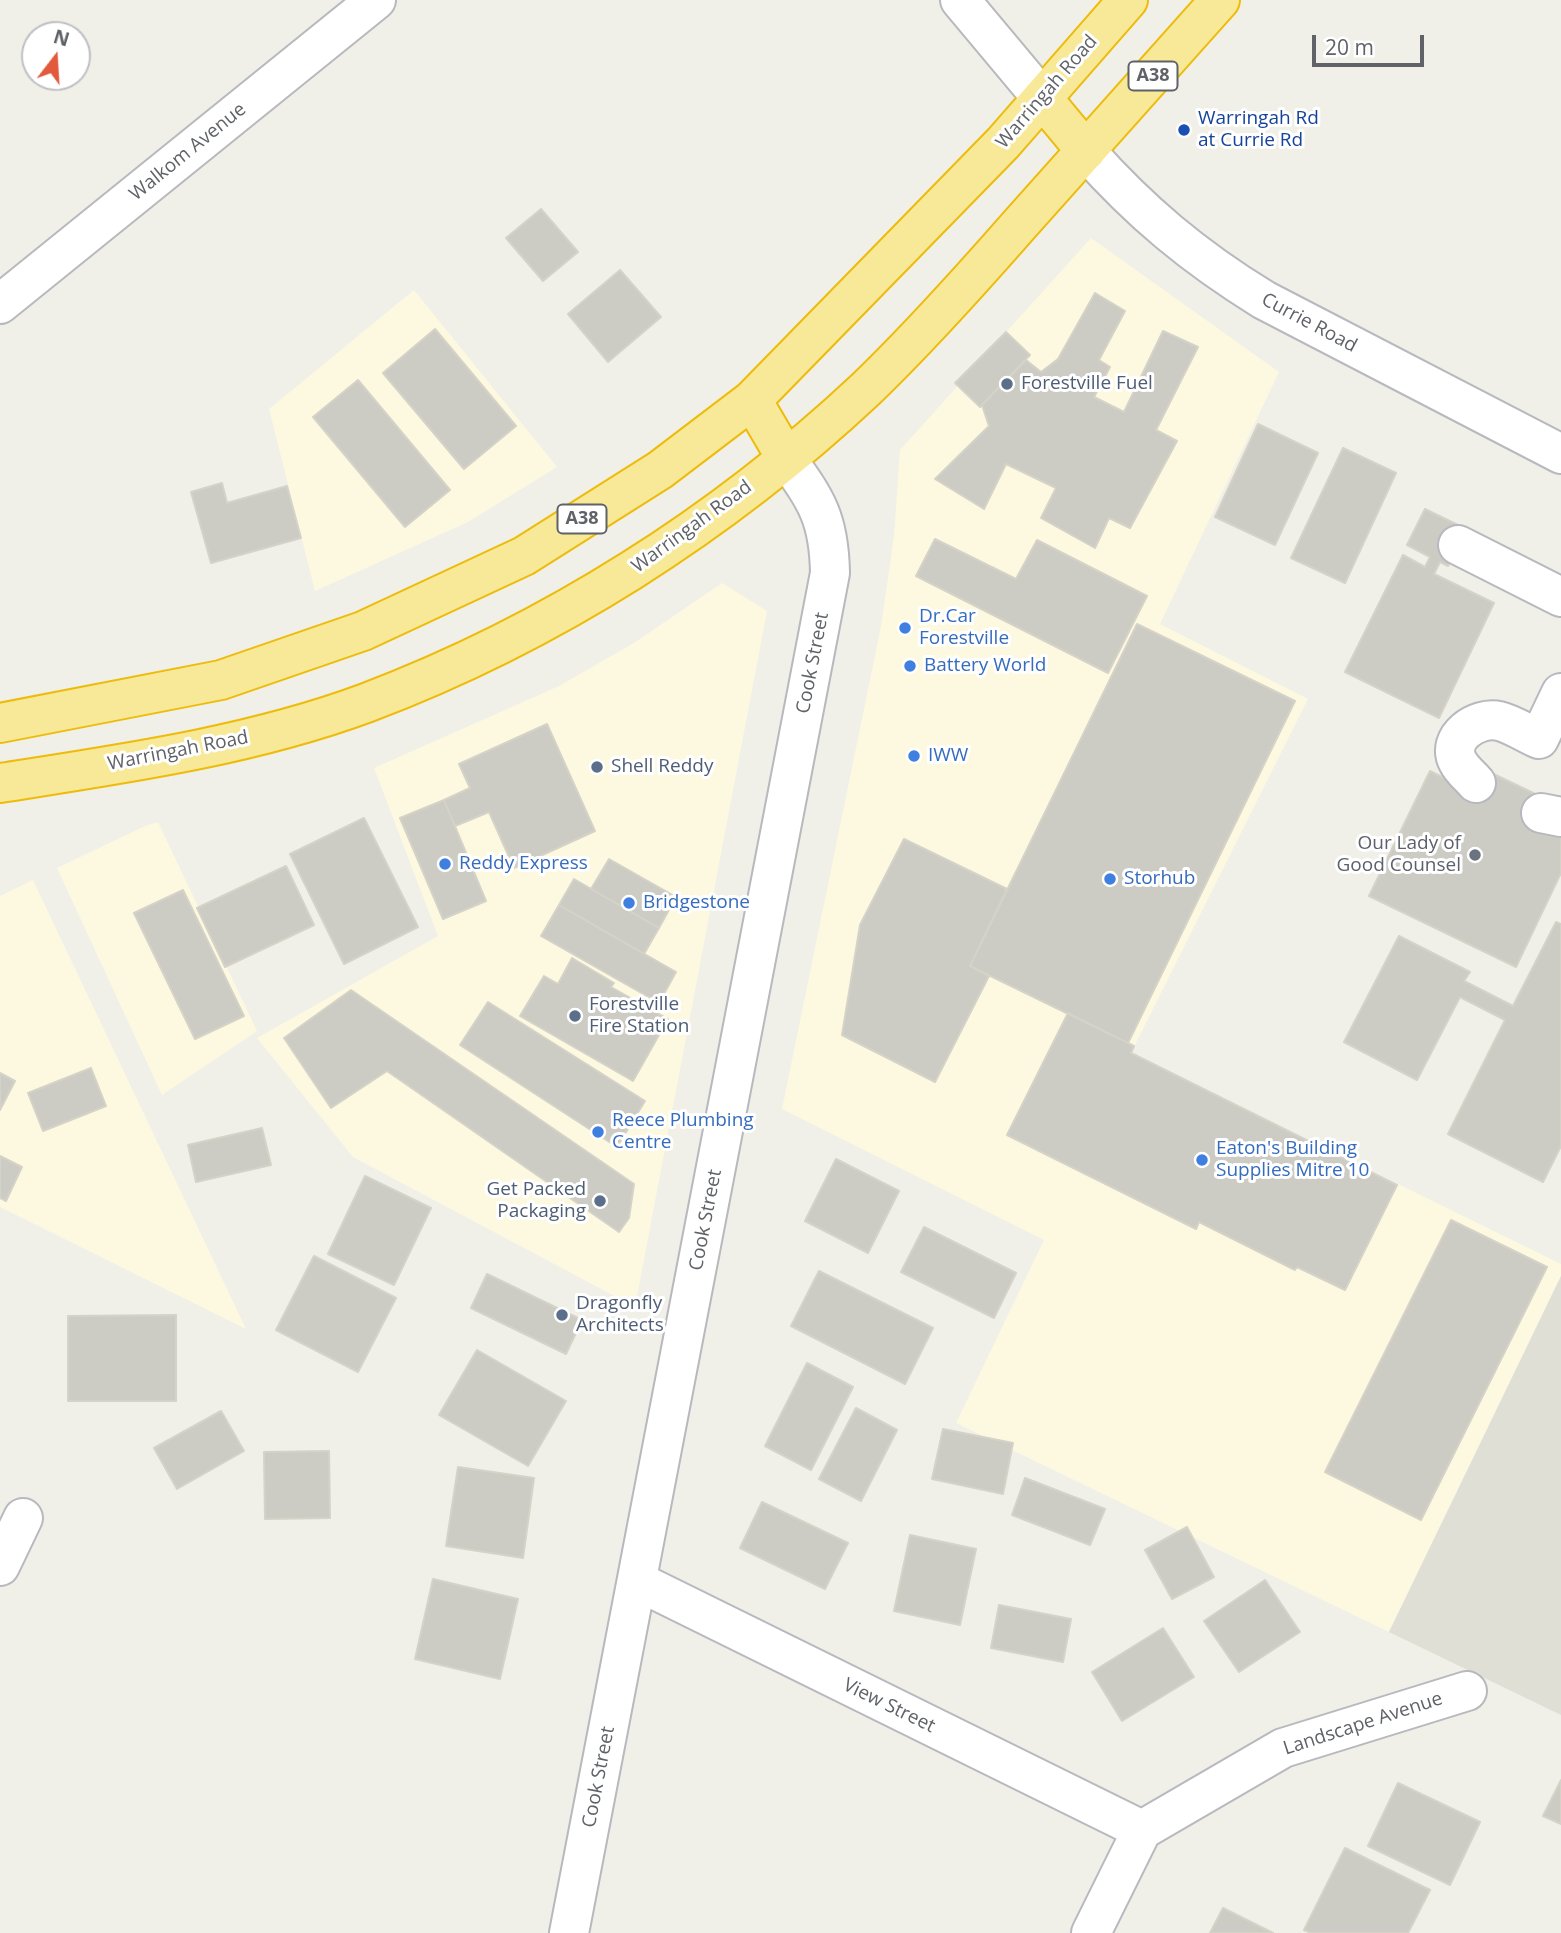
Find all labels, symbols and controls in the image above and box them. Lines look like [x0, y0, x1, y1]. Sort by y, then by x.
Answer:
north arrow [21, 21, 91, 91]
scale bar [1316, 21, 1428, 65]
text: N [50, 23, 73, 53]
street label: Warringah Road [992, 31, 1102, 153]
text: 20 m [1325, 33, 1374, 61]
road number: A38 [1128, 62, 1178, 90]
street label: Walkom Avenue [125, 98, 251, 206]
place label: Warringah Rd at Currie Rd [1198, 108, 1319, 152]
marker: Warringah Rd at Currie Rd [1176, 122, 1192, 138]
street label: Currie Road [1257, 288, 1361, 358]
place label: Forestville Fuel [1021, 373, 1153, 395]
marker: Forestville Fuel [999, 376, 1015, 392]
street label: Warringah Road [628, 476, 756, 578]
road number: A38 [558, 504, 606, 534]
place label: Dr.Car Forestville [919, 606, 1009, 650]
street label: Cook Street [792, 610, 834, 716]
marker: Dr.Car Forestville [897, 620, 913, 636]
place label: Battery World [924, 655, 1046, 677]
marker: Battery World [902, 658, 918, 674]
street label: Warringah Road [106, 726, 250, 776]
place label: IWW [928, 745, 968, 767]
marker: IWW [906, 748, 922, 764]
place label: Shell Reddy [611, 756, 713, 778]
marker: Shell Reddy [589, 759, 605, 775]
place label: Our Lady of Good Counsel [1337, 833, 1461, 877]
marker: Our Lady of Good Counsel [1467, 847, 1483, 863]
place label: Reddy Express [459, 853, 588, 875]
marker: Reddy Express [437, 856, 453, 872]
place label: Storhub [1124, 868, 1195, 890]
marker: Storhub [1102, 871, 1118, 887]
place label: Bridgestone [643, 892, 750, 914]
marker: Bridgestone [621, 895, 637, 911]
place label: Forestville Fire Station [589, 994, 689, 1038]
marker: Forestville Fire Station [567, 1008, 583, 1024]
place label: Reece Plumbing Centre [612, 1110, 754, 1154]
marker: Reece Plumbing Centre [590, 1124, 606, 1140]
place label: Eaton's Building Supplies Mitre 10 [1216, 1138, 1369, 1182]
marker: Eaton's Building Supplies Mitre 10 [1194, 1152, 1210, 1168]
street label: Cook Street [685, 1167, 727, 1273]
place label: Get Packed Packaging [486, 1179, 586, 1223]
marker: Get Packed Packaging [592, 1193, 608, 1209]
place label: Dragonfly Architects [576, 1293, 664, 1337]
marker: Dragonfly Architects [554, 1307, 570, 1323]
street label: View Street [839, 1674, 939, 1738]
street label: Landscape Avenue [1281, 1688, 1445, 1760]
street label: Cook Street [578, 1724, 620, 1830]

